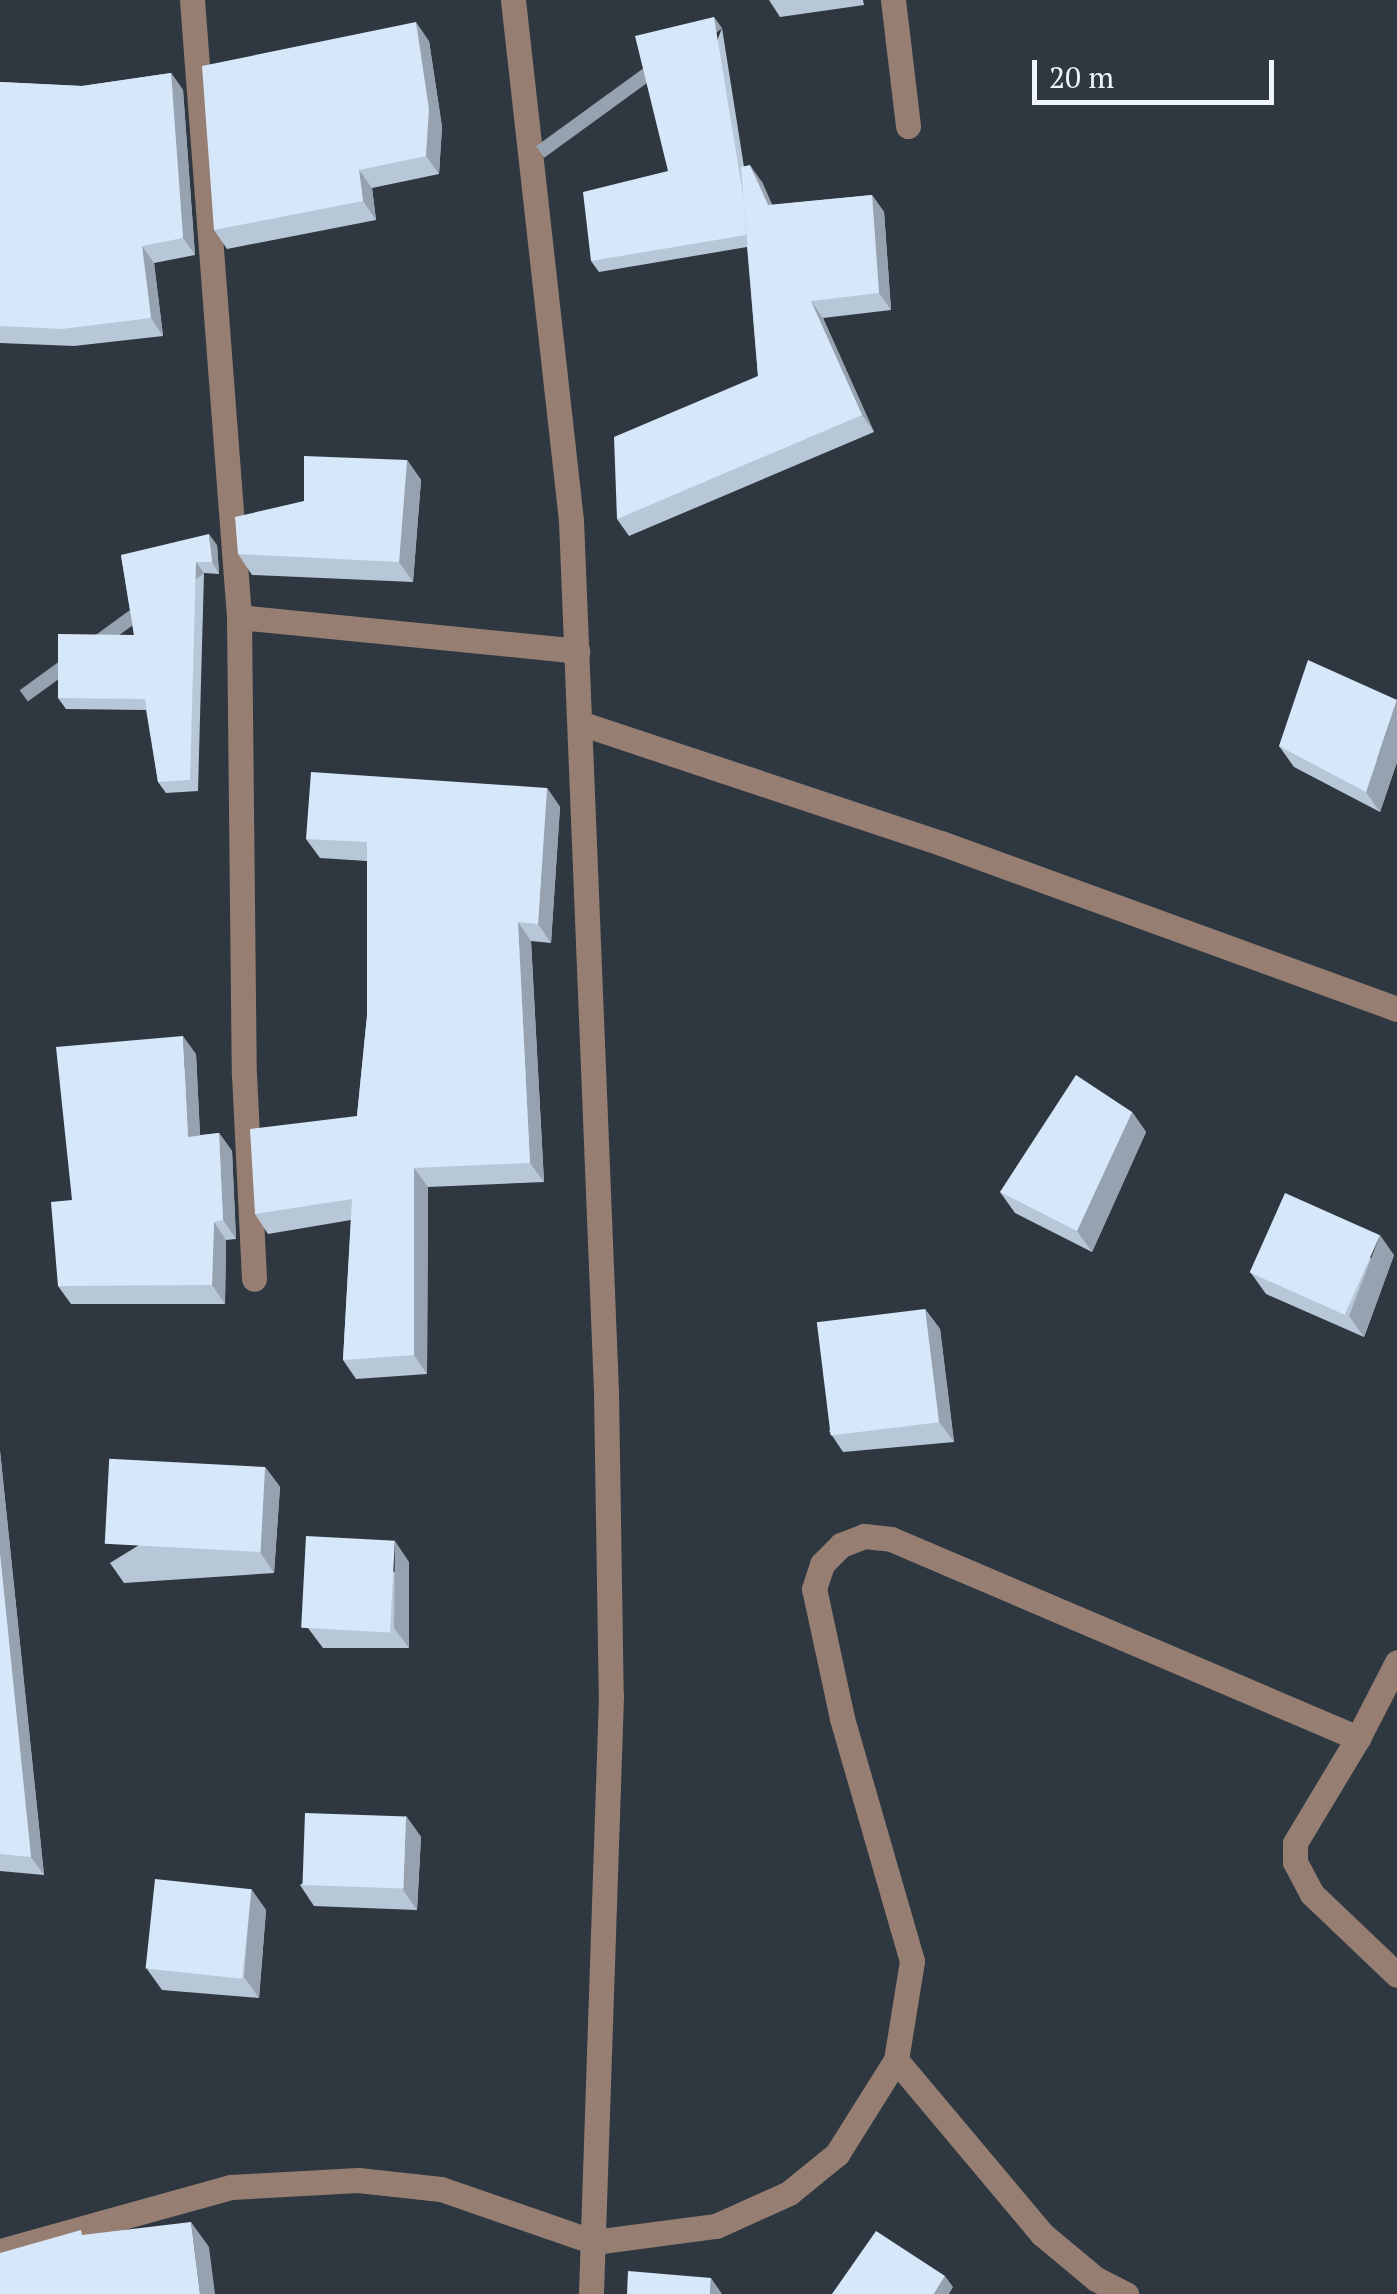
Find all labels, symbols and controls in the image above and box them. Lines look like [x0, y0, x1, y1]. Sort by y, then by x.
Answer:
scale bar [1037, 40, 1280, 102]
text: 20 m [1049, 57, 1114, 97]

